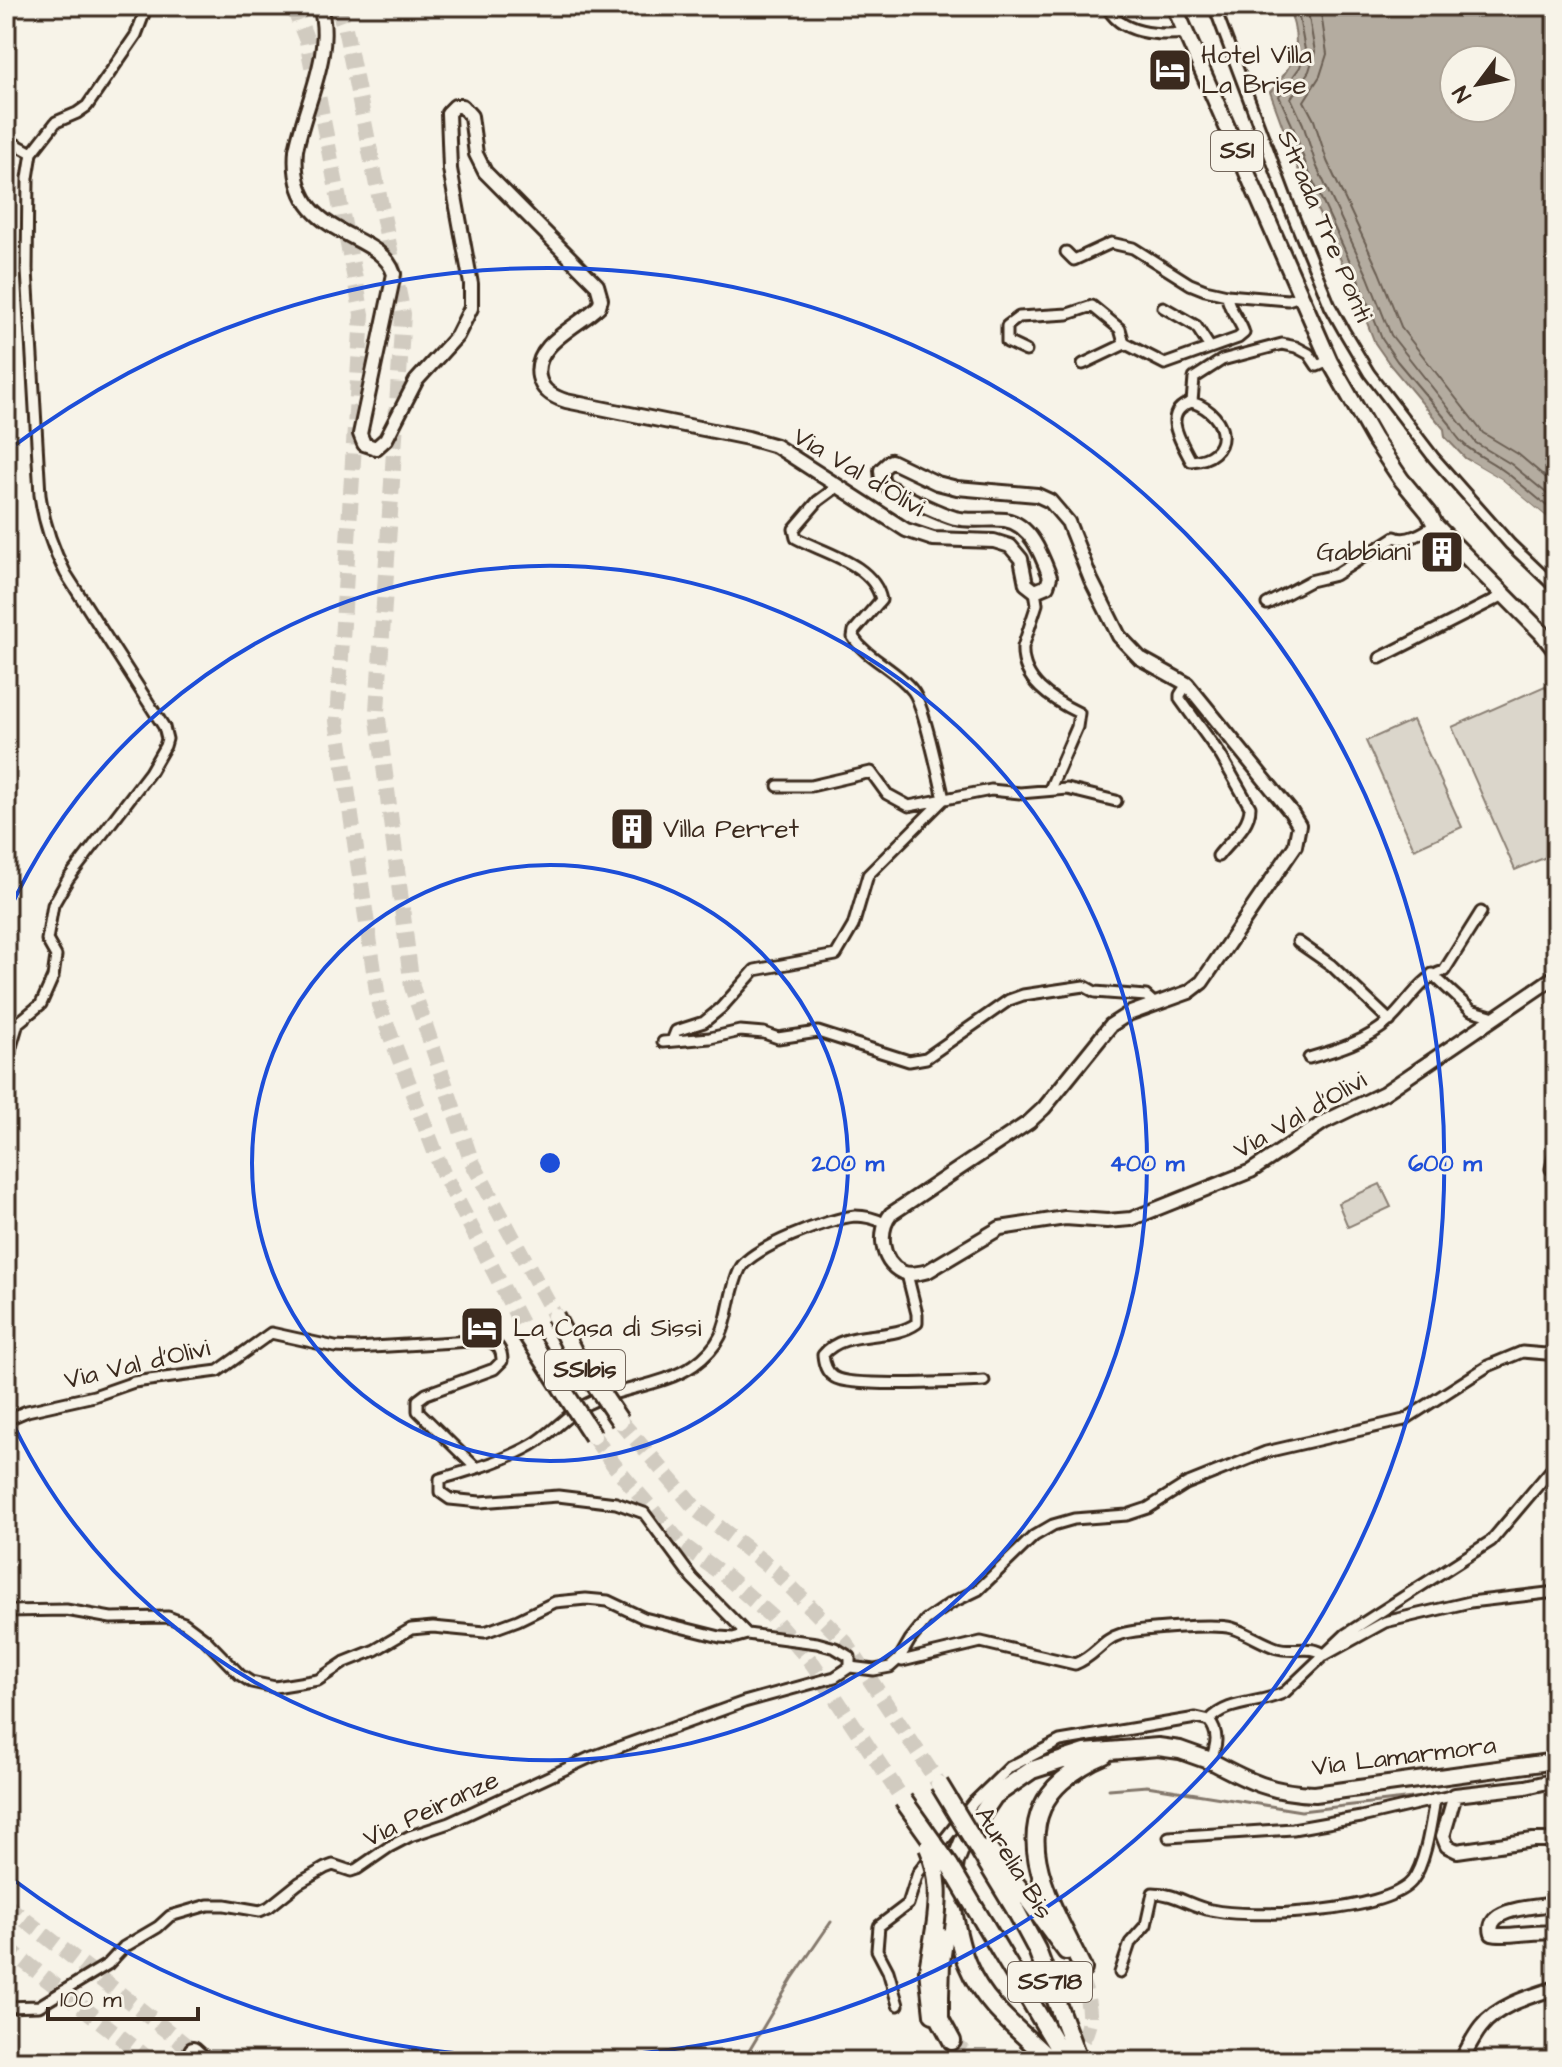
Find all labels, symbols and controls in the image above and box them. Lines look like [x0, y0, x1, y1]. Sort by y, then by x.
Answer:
place label: Hotel Villa La Brise [1201, 37, 1312, 103]
north arrow [1438, 44, 1518, 124]
hotel icon: Hotel Villa La Brise [1146, 46, 1194, 94]
text: N [1445, 80, 1479, 108]
street label: Strada Tre Ponti [1268, 124, 1382, 328]
road number: SS1 [1211, 131, 1263, 171]
street label: Via Val d'Olivi [786, 418, 932, 526]
building icon: Gabbiani [1418, 528, 1466, 576]
place label: Gabbiani [1316, 534, 1411, 570]
building icon: Villa Perret [608, 805, 656, 853]
place label: Villa Perret [663, 811, 799, 847]
street label: Via Val d'Olivi [1227, 1062, 1373, 1168]
text: 200 m [811, 1147, 884, 1181]
text: 400 m [1110, 1147, 1185, 1181]
text: 600 m [1408, 1147, 1482, 1181]
centre of rings [536, 1149, 564, 1177]
hotel icon: La Casa di Sissi [458, 1304, 506, 1352]
place label: La Casa di Sissi [513, 1310, 701, 1346]
street label: Via Val d'Olivi [61, 1330, 213, 1398]
road number: SS1bis [545, 1350, 625, 1390]
street label: Via Lamarmora [1310, 1727, 1498, 1785]
street label: Via Peiranze [357, 1762, 505, 1856]
street label: Aurelia Bis [966, 1800, 1062, 1926]
road number: SS718 [1008, 1962, 1092, 2002]
scale bar [48, 1971, 198, 2021]
text: 100 m [60, 1983, 122, 2017]

